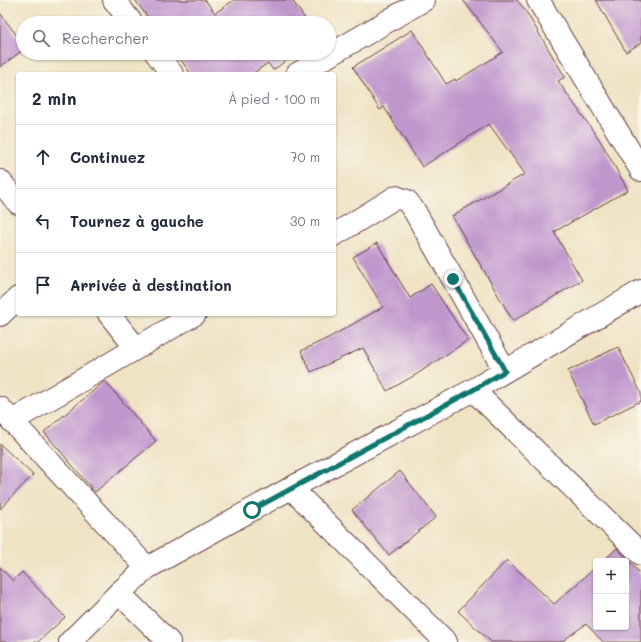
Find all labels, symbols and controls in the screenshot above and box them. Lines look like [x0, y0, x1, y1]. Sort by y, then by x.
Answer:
search box [16, 16, 336, 60]
icon: search [30, 27, 52, 49]
text: Rechercher [62, 28, 149, 48]
text: 2 min [32, 87, 77, 109]
text: À pied · 100 m [228, 90, 320, 107]
icon: ahead [32, 146, 54, 168]
text: Continuez [70, 147, 145, 167]
text: 70 m [290, 148, 320, 165]
icon: left [32, 210, 54, 232]
text: Tournez à gauche [70, 211, 204, 231]
text: 30 m [290, 212, 320, 229]
route end [444, 270, 462, 288]
icon: arrive [32, 274, 54, 296]
text: Arrivée à destination [70, 275, 232, 295]
route start [243, 501, 261, 519]
map controls [593, 558, 629, 630]
button: + [593, 558, 629, 594]
button: − [593, 594, 629, 630]

